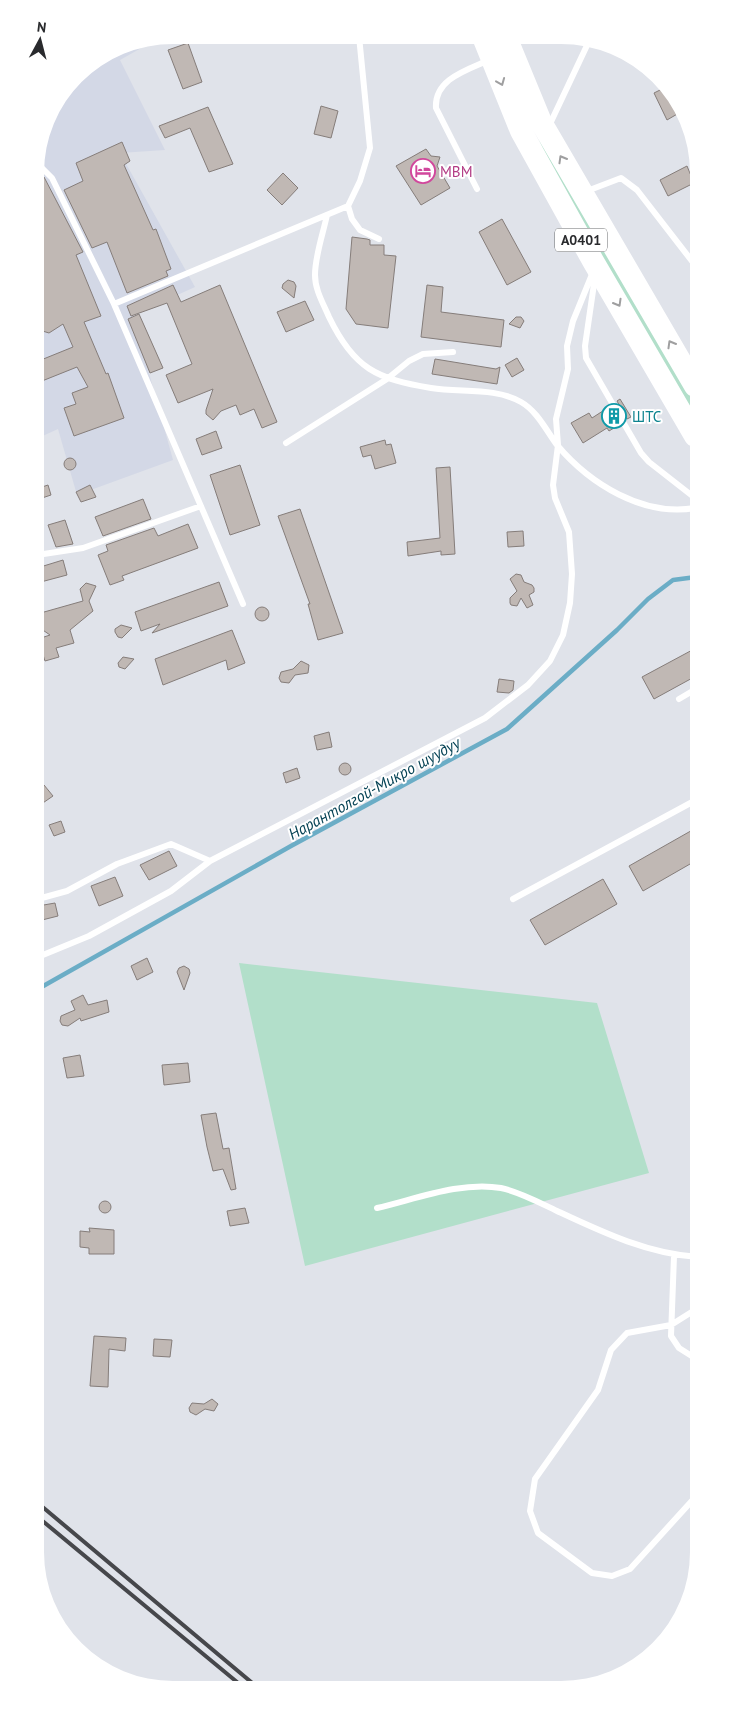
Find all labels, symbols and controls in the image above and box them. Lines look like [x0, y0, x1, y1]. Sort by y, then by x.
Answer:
north arrow [15, 15, 65, 65]
text: N [36, 18, 47, 37]
one-way arrow [495, 77, 506, 86]
one-way arrow [559, 155, 569, 164]
hotel icon: MBM [410, 158, 436, 184]
place label: MBM [440, 162, 473, 181]
road number: A0401 [555, 228, 607, 252]
one-way arrow [611, 298, 621, 307]
one-way arrow [667, 341, 677, 350]
building icon: ШТС [601, 403, 627, 429]
place label: ШТС [632, 407, 661, 426]
water label: Нарантолгой-Микро шуудуу [284, 732, 464, 844]

